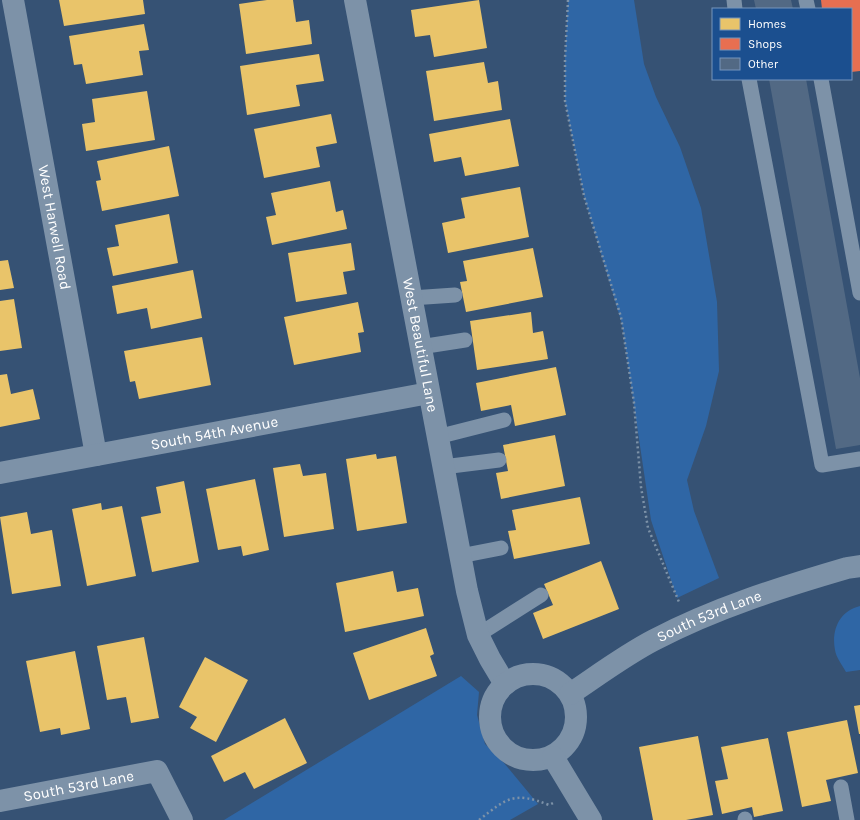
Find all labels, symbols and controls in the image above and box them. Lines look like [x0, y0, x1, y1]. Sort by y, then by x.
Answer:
legend [712, 8, 852, 80]
text: Homes [748, 17, 786, 31]
text: Shops [748, 37, 782, 51]
text: Other [748, 57, 779, 71]
street label: West Harwell Road [34, 163, 75, 291]
street label: West Beautiful Lane [399, 276, 442, 413]
street label: South 54th Avenue [149, 412, 279, 454]
street label: South 53rd Lane [654, 586, 764, 646]
street label: South 53rd Lane [22, 767, 135, 805]

